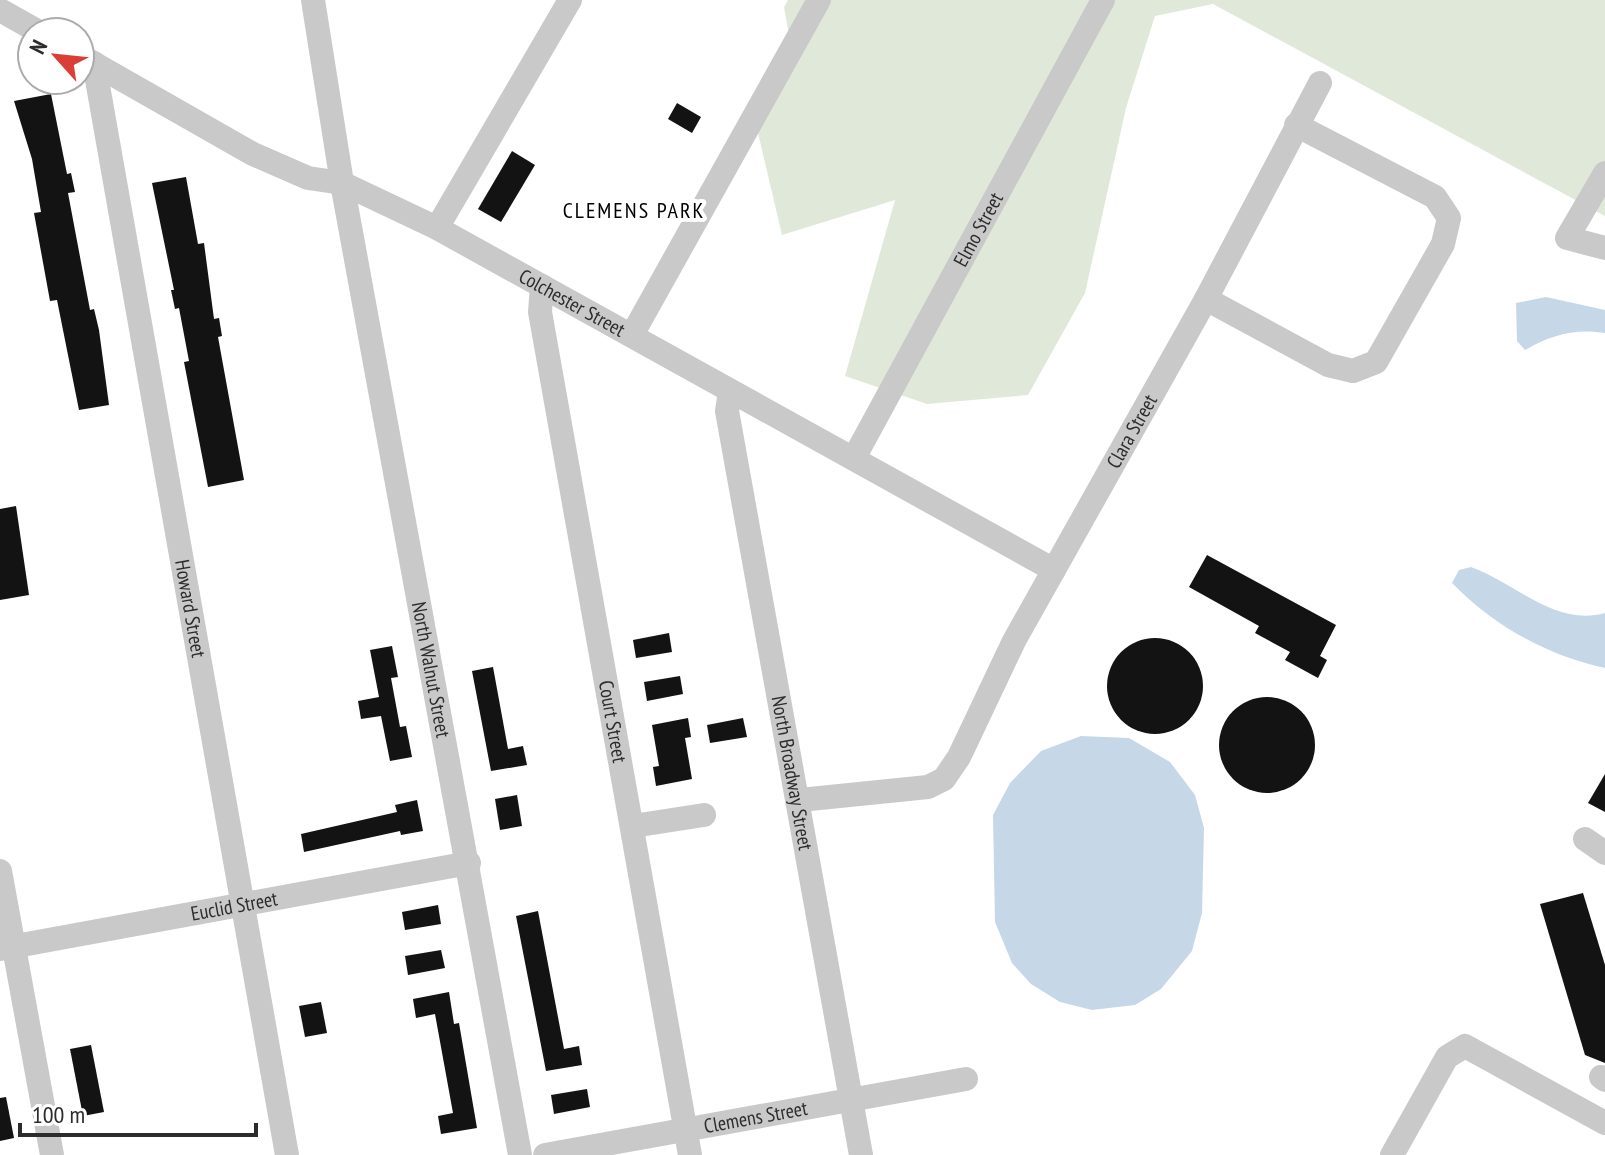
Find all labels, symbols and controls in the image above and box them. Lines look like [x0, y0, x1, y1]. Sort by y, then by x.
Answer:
north arrow [16, 16, 96, 96]
text: N [23, 35, 53, 59]
street label: Elmo Street [948, 188, 1009, 271]
district label: CLEMENS PARK [563, 196, 705, 224]
street label: Colchester Street [514, 263, 630, 343]
street label: Clara Street [1101, 389, 1163, 473]
street label: Howard Street [169, 558, 212, 660]
street label: North Walnut Street [406, 600, 456, 740]
street label: Court Street [593, 678, 633, 765]
street label: North Broadway Street [766, 694, 819, 853]
street label: Euclid Street [189, 885, 280, 927]
scale bar [20, 1087, 256, 1137]
street label: Clemens Street [702, 1095, 810, 1139]
text: 100 m [32, 1099, 85, 1130]

